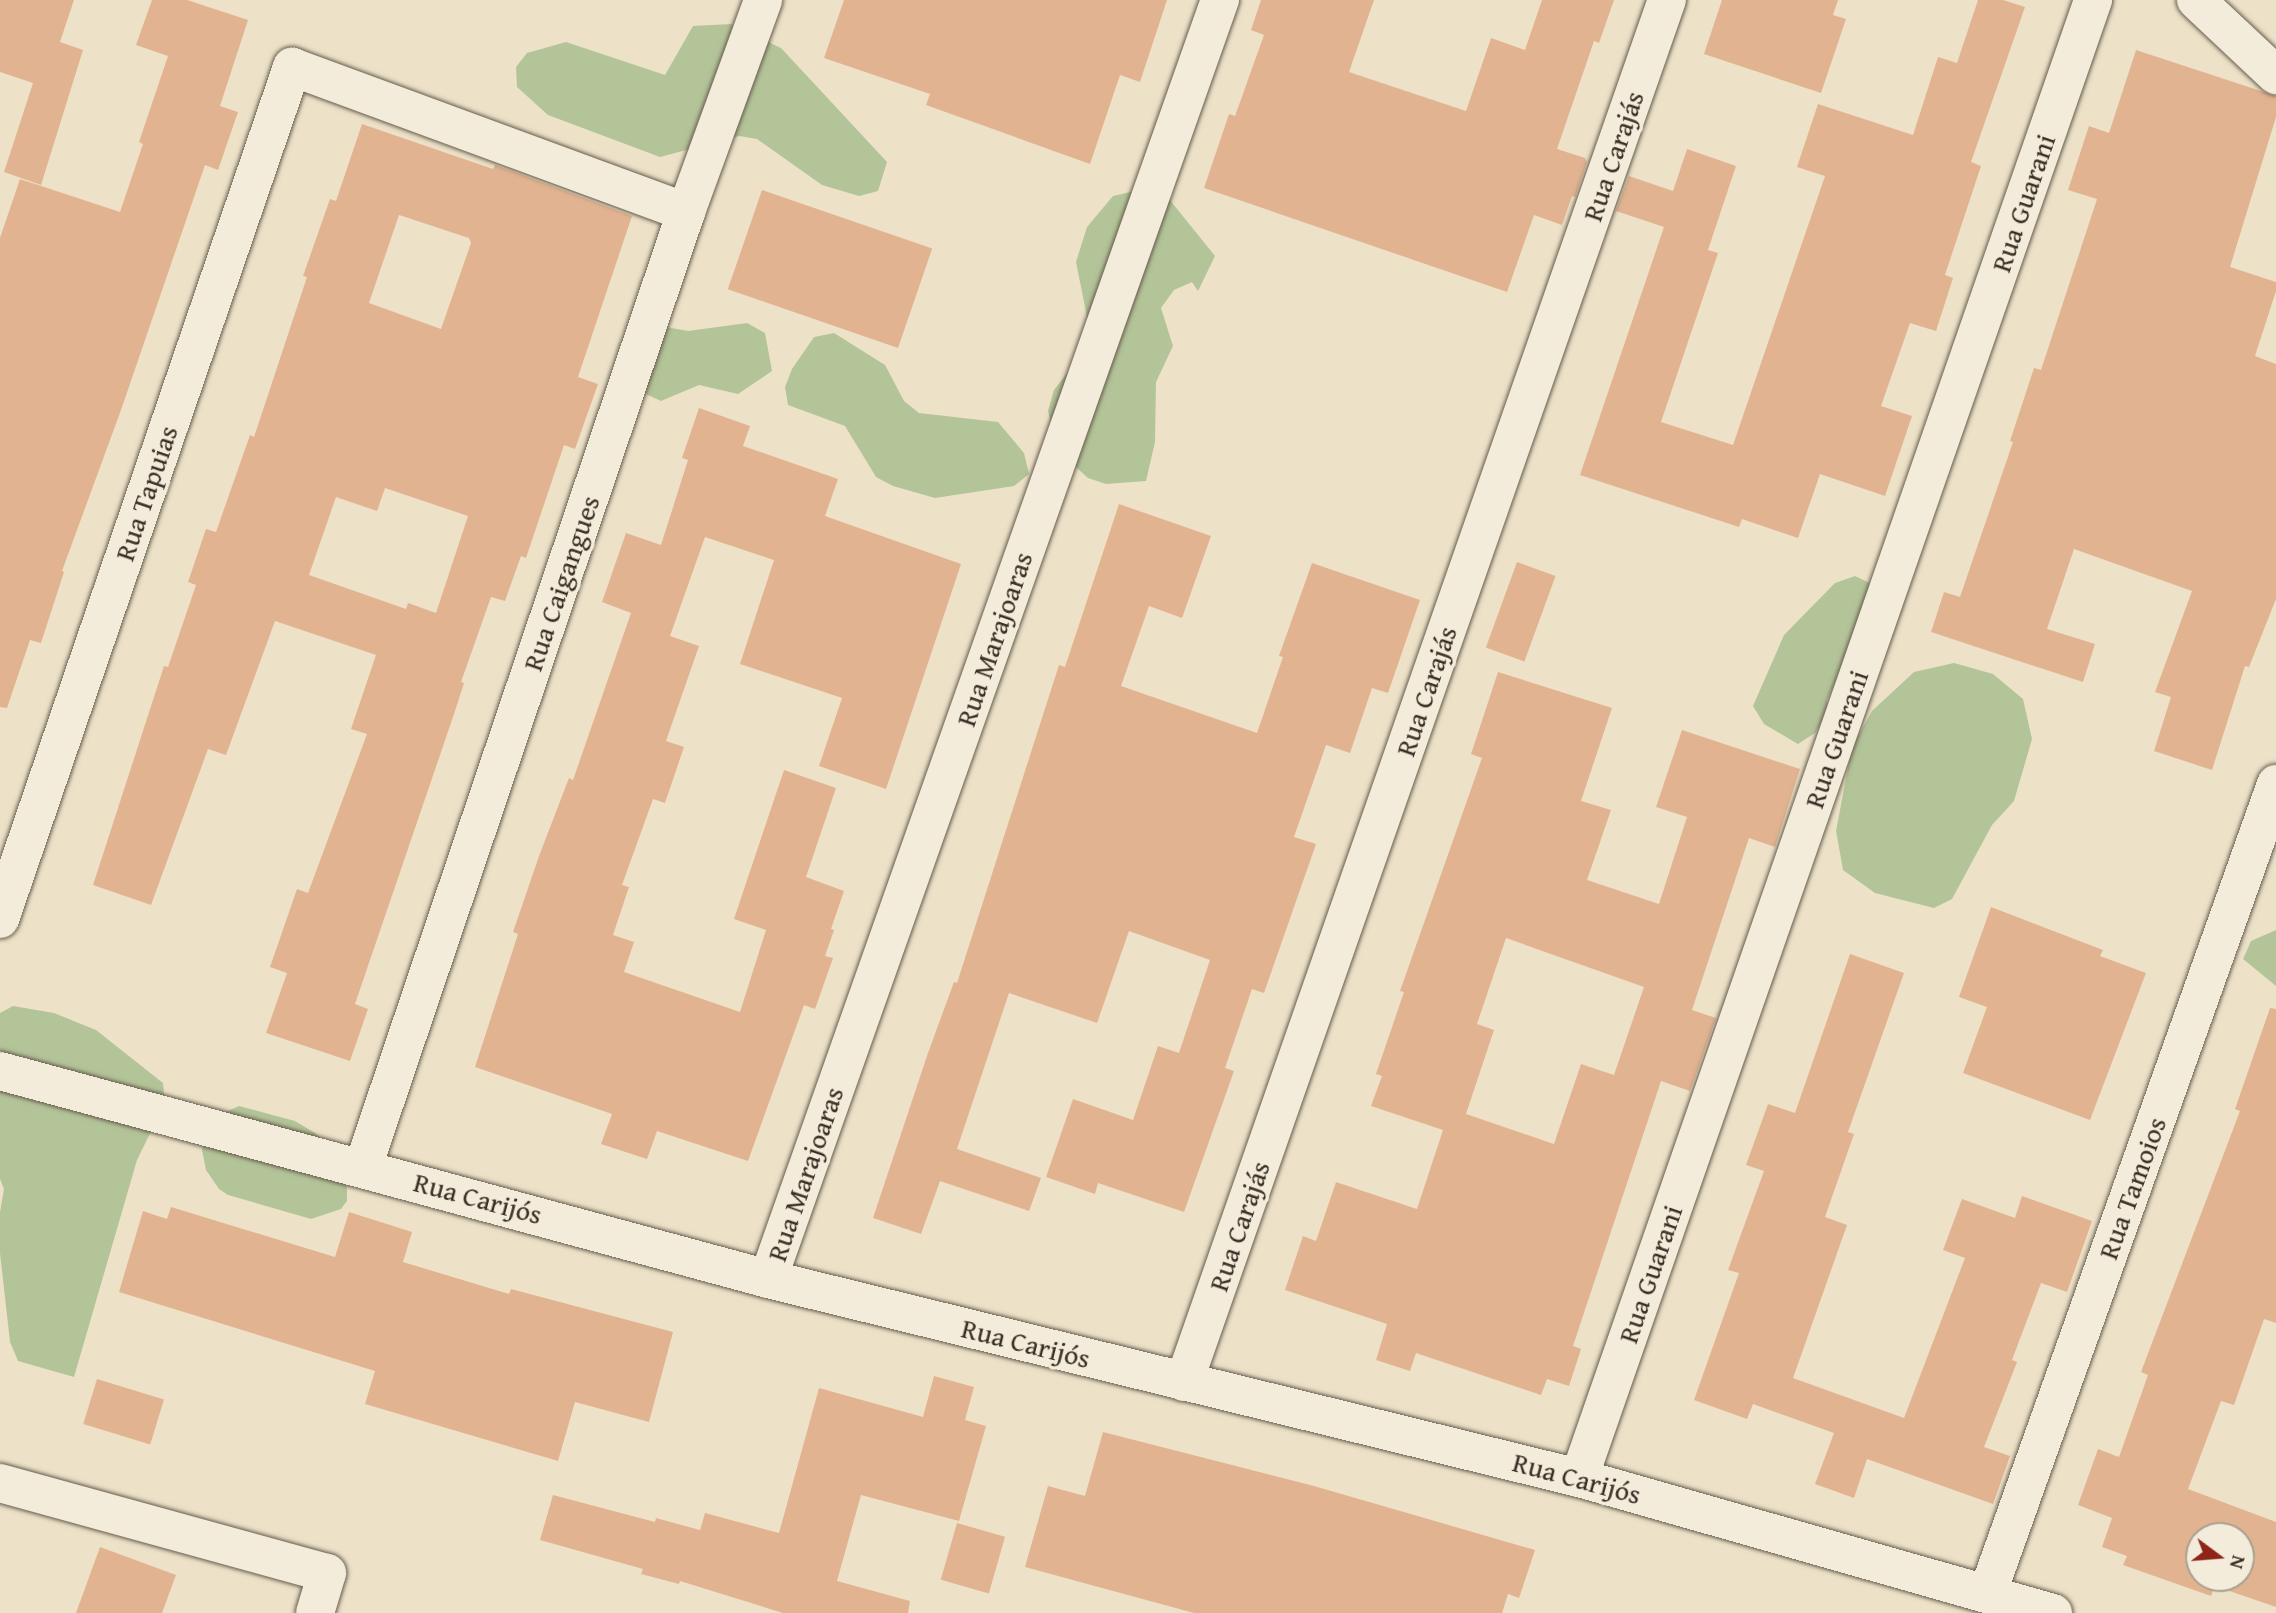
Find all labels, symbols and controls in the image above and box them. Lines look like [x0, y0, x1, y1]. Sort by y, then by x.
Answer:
street label: Rua Carajás [1575, 86, 1651, 226]
street label: Rua Guarani [1984, 130, 2062, 276]
street label: Rua Tapuias [107, 421, 185, 565]
street label: Rua Caigangues [515, 491, 607, 675]
street label: Rua Marajoaras [948, 547, 1040, 731]
street label: Rua Carajás [1388, 621, 1464, 761]
street label: Rua Guarani [1797, 666, 1875, 812]
street label: Rua Marajoaras [759, 1082, 851, 1266]
street label: Rua Tamoios [2091, 1112, 2173, 1264]
street label: Rua Carajás [1201, 1156, 1277, 1296]
street label: Rua Carijós [410, 1165, 546, 1231]
street label: Rua Guarani [1611, 1201, 1689, 1347]
street label: Rua Carijós [958, 1311, 1094, 1375]
street label: Rua Carijós [1509, 1445, 1645, 1511]
north arrow [2185, 1522, 2255, 1592]
text: N [2223, 1552, 2253, 1572]

